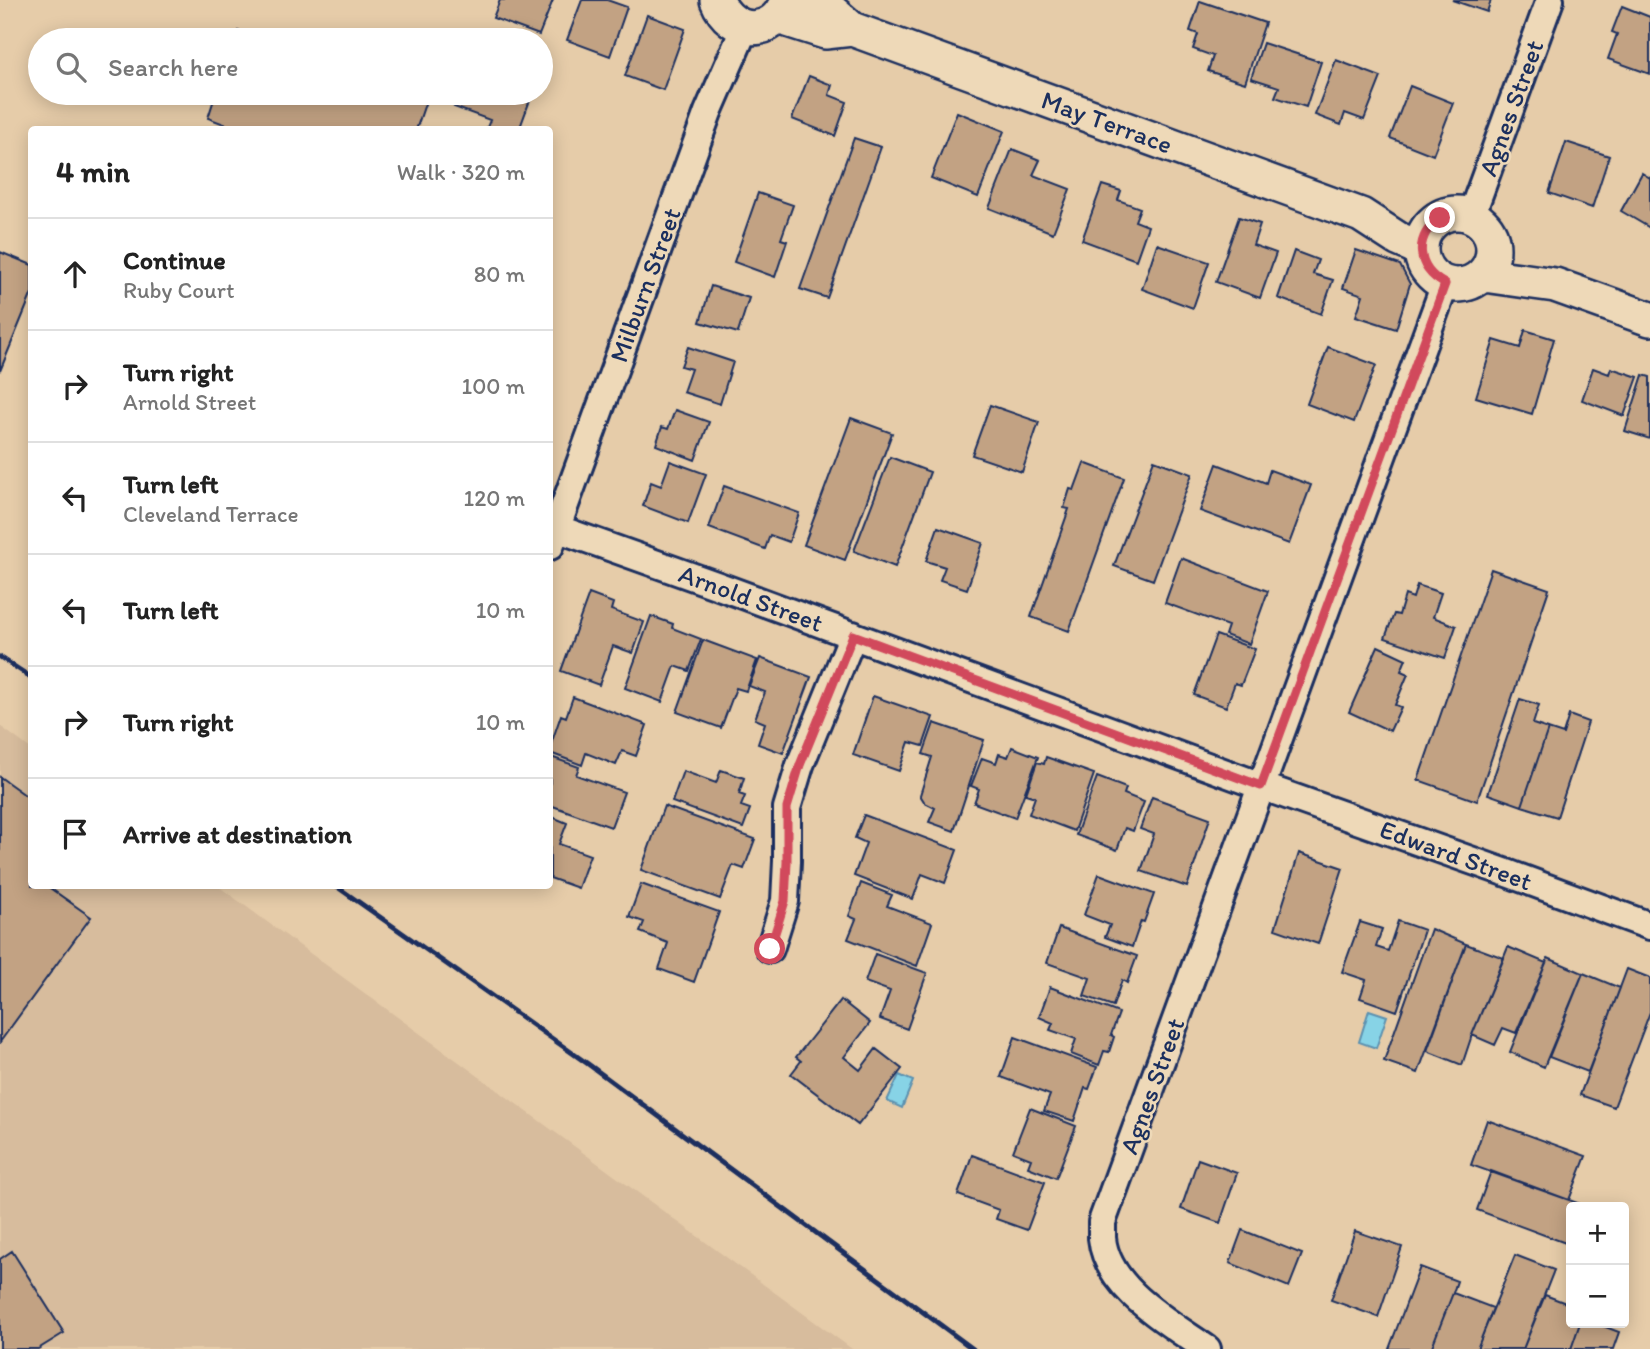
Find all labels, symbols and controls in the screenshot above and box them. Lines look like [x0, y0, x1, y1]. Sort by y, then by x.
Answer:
search box [28, 28, 553, 105]
street label: Agnes Street [1472, 35, 1551, 180]
icon: search [52, 48, 90, 86]
text: Search here [108, 51, 238, 83]
street label: May Terrace [1037, 84, 1177, 160]
text: 4 min [56, 153, 130, 190]
text: Walk · 320 m [397, 158, 525, 186]
route end [1424, 202, 1455, 233]
street label: Milburn Street [602, 203, 688, 367]
text: Continue [123, 244, 226, 276]
icon: ahead [56, 255, 94, 293]
text: 80 m [474, 260, 525, 288]
text: Ruby Court [123, 276, 235, 304]
text: Turn right [123, 356, 234, 388]
icon: right [56, 367, 94, 405]
text: 100 m [461, 372, 525, 400]
text: Arnold Street [123, 388, 256, 416]
text: Turn left [123, 468, 219, 500]
icon: left [56, 479, 94, 517]
text: 120 m [464, 484, 525, 512]
text: Cleveland Terrace [123, 500, 299, 528]
street label: Arnold Street [675, 557, 828, 639]
icon: left [56, 591, 94, 629]
text: Turn left [123, 594, 219, 626]
text: 10 m [476, 596, 525, 624]
icon: right [56, 703, 94, 741]
text: Turn right [123, 706, 234, 738]
text: 10 m [476, 708, 525, 736]
street label: Edward Street [1376, 813, 1537, 897]
icon: arrive [56, 815, 94, 853]
text: Arrive at destination [123, 818, 352, 850]
route start [754, 933, 785, 964]
street label: Agnes Street [1113, 1013, 1192, 1158]
map controls [1566, 1202, 1629, 1328]
button: + [1566, 1202, 1629, 1265]
button: − [1566, 1265, 1629, 1328]

